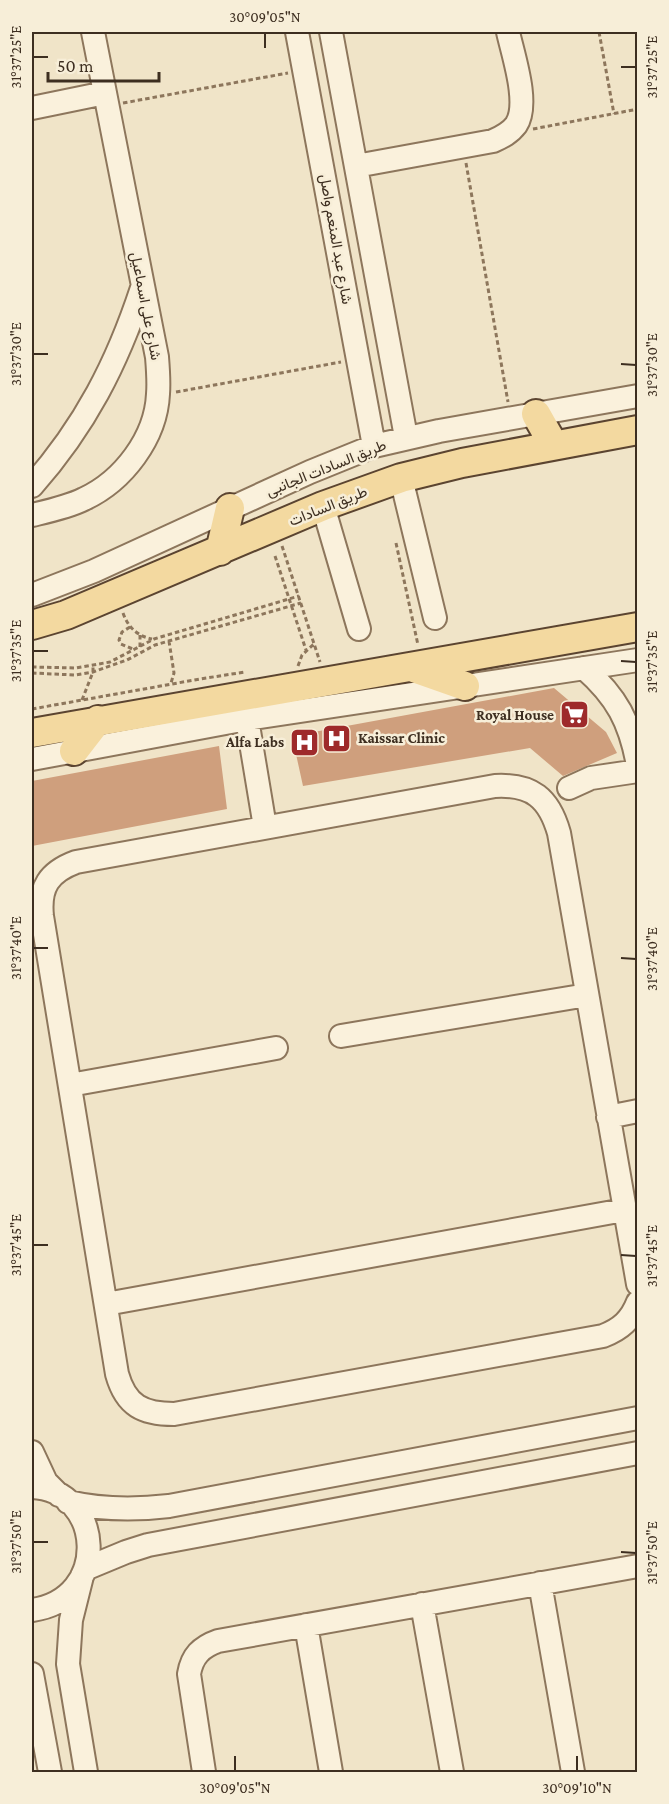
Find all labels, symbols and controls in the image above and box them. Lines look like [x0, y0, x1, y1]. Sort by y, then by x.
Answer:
text: 30°09'05"N [229, 9, 301, 25]
text: 31°37'25"E [8, 26, 24, 88]
text: 31°37'25"E [644, 36, 660, 98]
scale bar [48, 45, 159, 83]
text: 50 m [57, 56, 94, 76]
street label: شارع عبد المنعم واصل [314, 173, 355, 306]
street label: شارع على اسماعيل [125, 251, 164, 362]
text: 31°37'30"E [8, 322, 24, 386]
text: 31°37'30"E [644, 333, 660, 397]
street label: طريق السادات الجانبى [264, 436, 389, 501]
street label: طريق السادات [287, 483, 370, 531]
text: 31°37'35"E [8, 620, 24, 682]
text: 31°37'35"E [644, 631, 660, 693]
supermarket icon: Royal House [559, 699, 591, 731]
place label: Royal House [476, 707, 554, 723]
hospital icon: Kaissar Clinic [321, 722, 353, 754]
hospital icon: Alfa Labs [289, 726, 321, 758]
place label: Kaissar Clinic [358, 730, 445, 746]
place label: Alfa Labs [225, 734, 284, 750]
text: 31°37'40"E [8, 916, 24, 980]
text: 31°37'40"E [644, 927, 660, 991]
text: 31°37'45"E [8, 1214, 24, 1276]
text: 31°37'45"E [644, 1225, 660, 1287]
text: 31°37'50"E [8, 1510, 24, 1574]
text: 31°37'50"E [644, 1521, 660, 1585]
text: 30°09'05"N [199, 1780, 271, 1796]
text: 30°09'10"N [542, 1780, 612, 1796]

